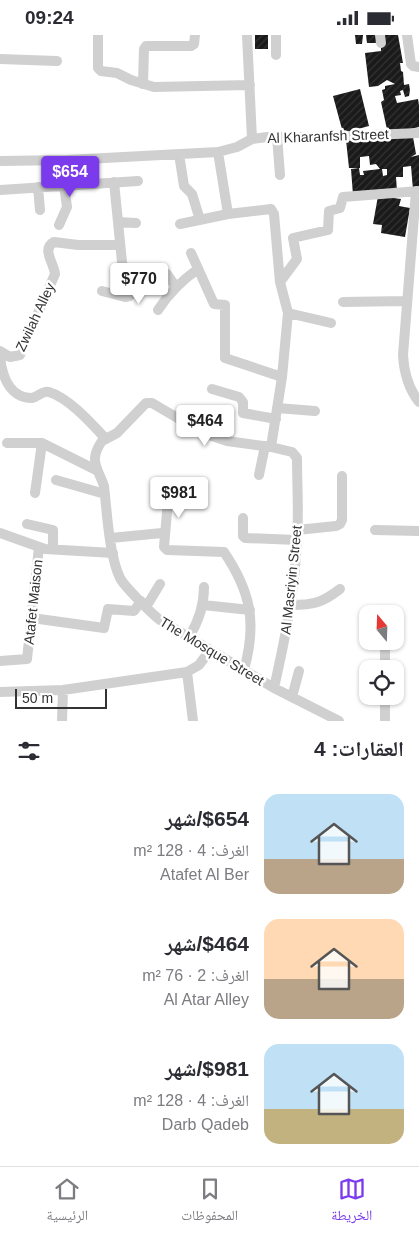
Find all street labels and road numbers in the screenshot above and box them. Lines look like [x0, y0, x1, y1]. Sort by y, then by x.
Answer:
street label: Al Kharanfsh Street [267, 126, 389, 146]
street label: Zwilah Alley [12, 280, 58, 354]
street label: Al Masriyin Street [277, 525, 305, 635]
street label: Atafet Maison [21, 559, 45, 645]
street label: The Mosque Street [157, 613, 267, 689]

